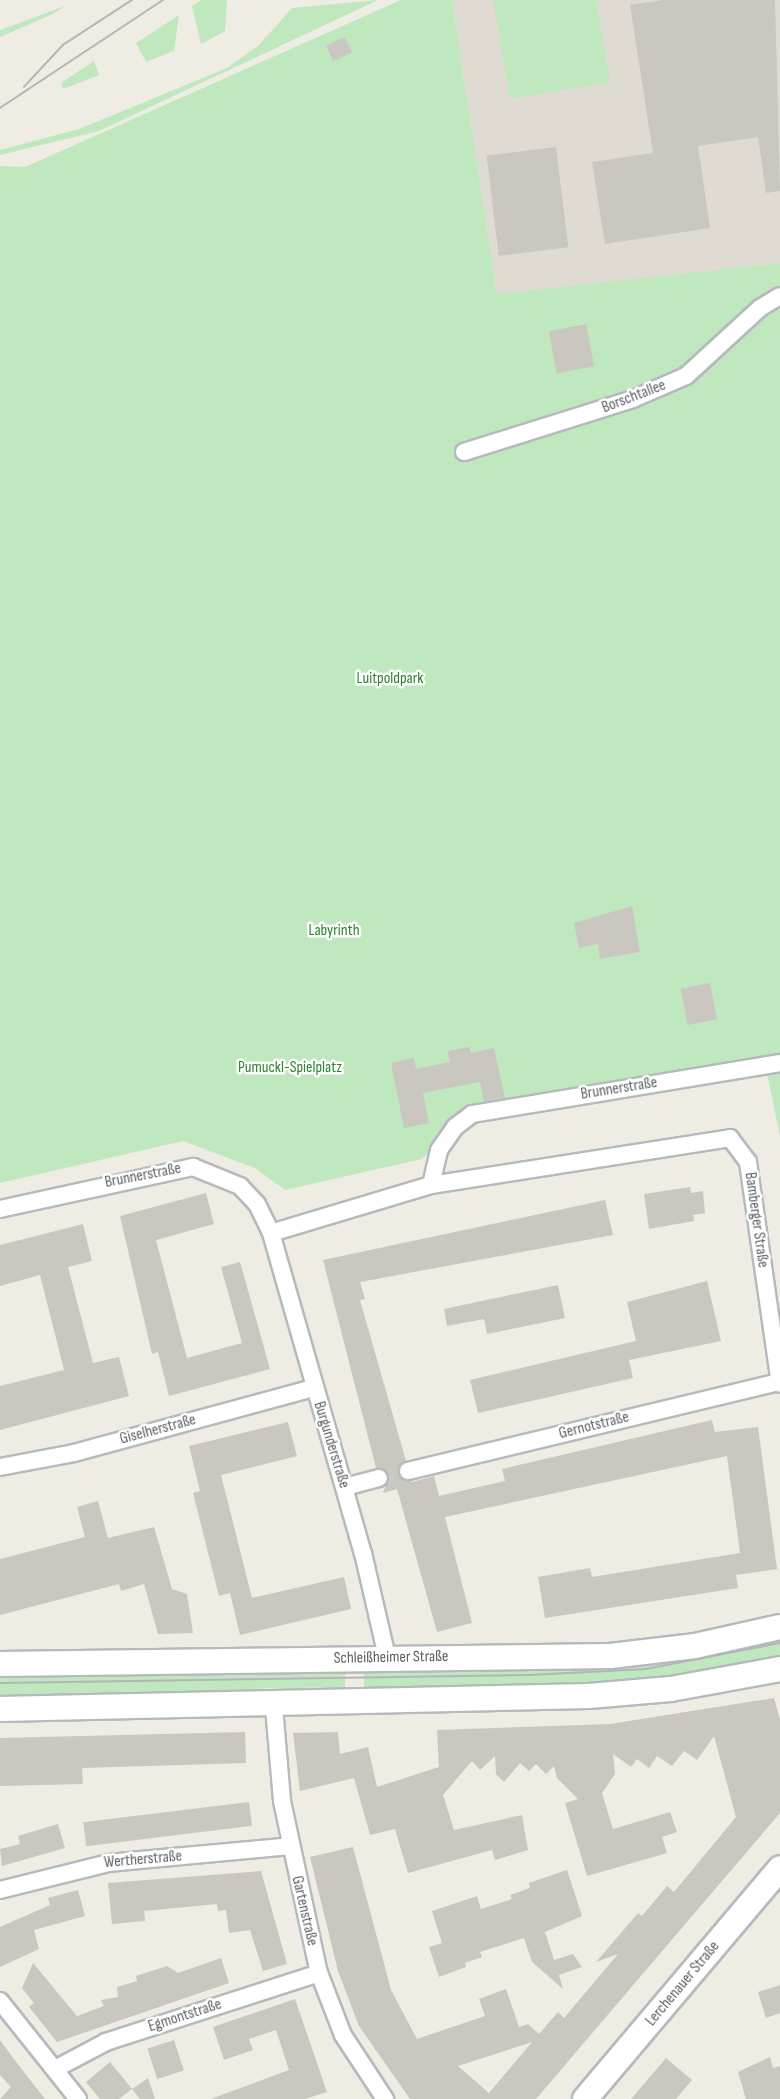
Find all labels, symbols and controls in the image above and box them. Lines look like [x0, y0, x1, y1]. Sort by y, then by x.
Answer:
street label: Borschtallee [599, 376, 669, 418]
park label: Luitpoldpark [357, 669, 423, 689]
park label: Labyrinth [308, 921, 360, 941]
park label: Pumuckl-Spielplatz [238, 1058, 342, 1078]
street label: Brunnerstraße [579, 1073, 659, 1105]
street label: Brunnerstraße [103, 1159, 183, 1193]
street label: Bamberger Straße [740, 1171, 772, 1269]
street label: Burgunderstraße [309, 1399, 353, 1491]
street label: Gernotstraße [557, 1408, 631, 1444]
street label: Giselherstraße [118, 1411, 198, 1449]
street label: Schleißheimer Straße [334, 1647, 448, 1669]
street label: Wertherstraße [103, 1847, 183, 1873]
street label: Gartenstraße [287, 1874, 321, 1948]
street label: Lerchenauer Straße [642, 1938, 724, 2030]
street label: Egmontstraße [146, 1995, 224, 2037]

